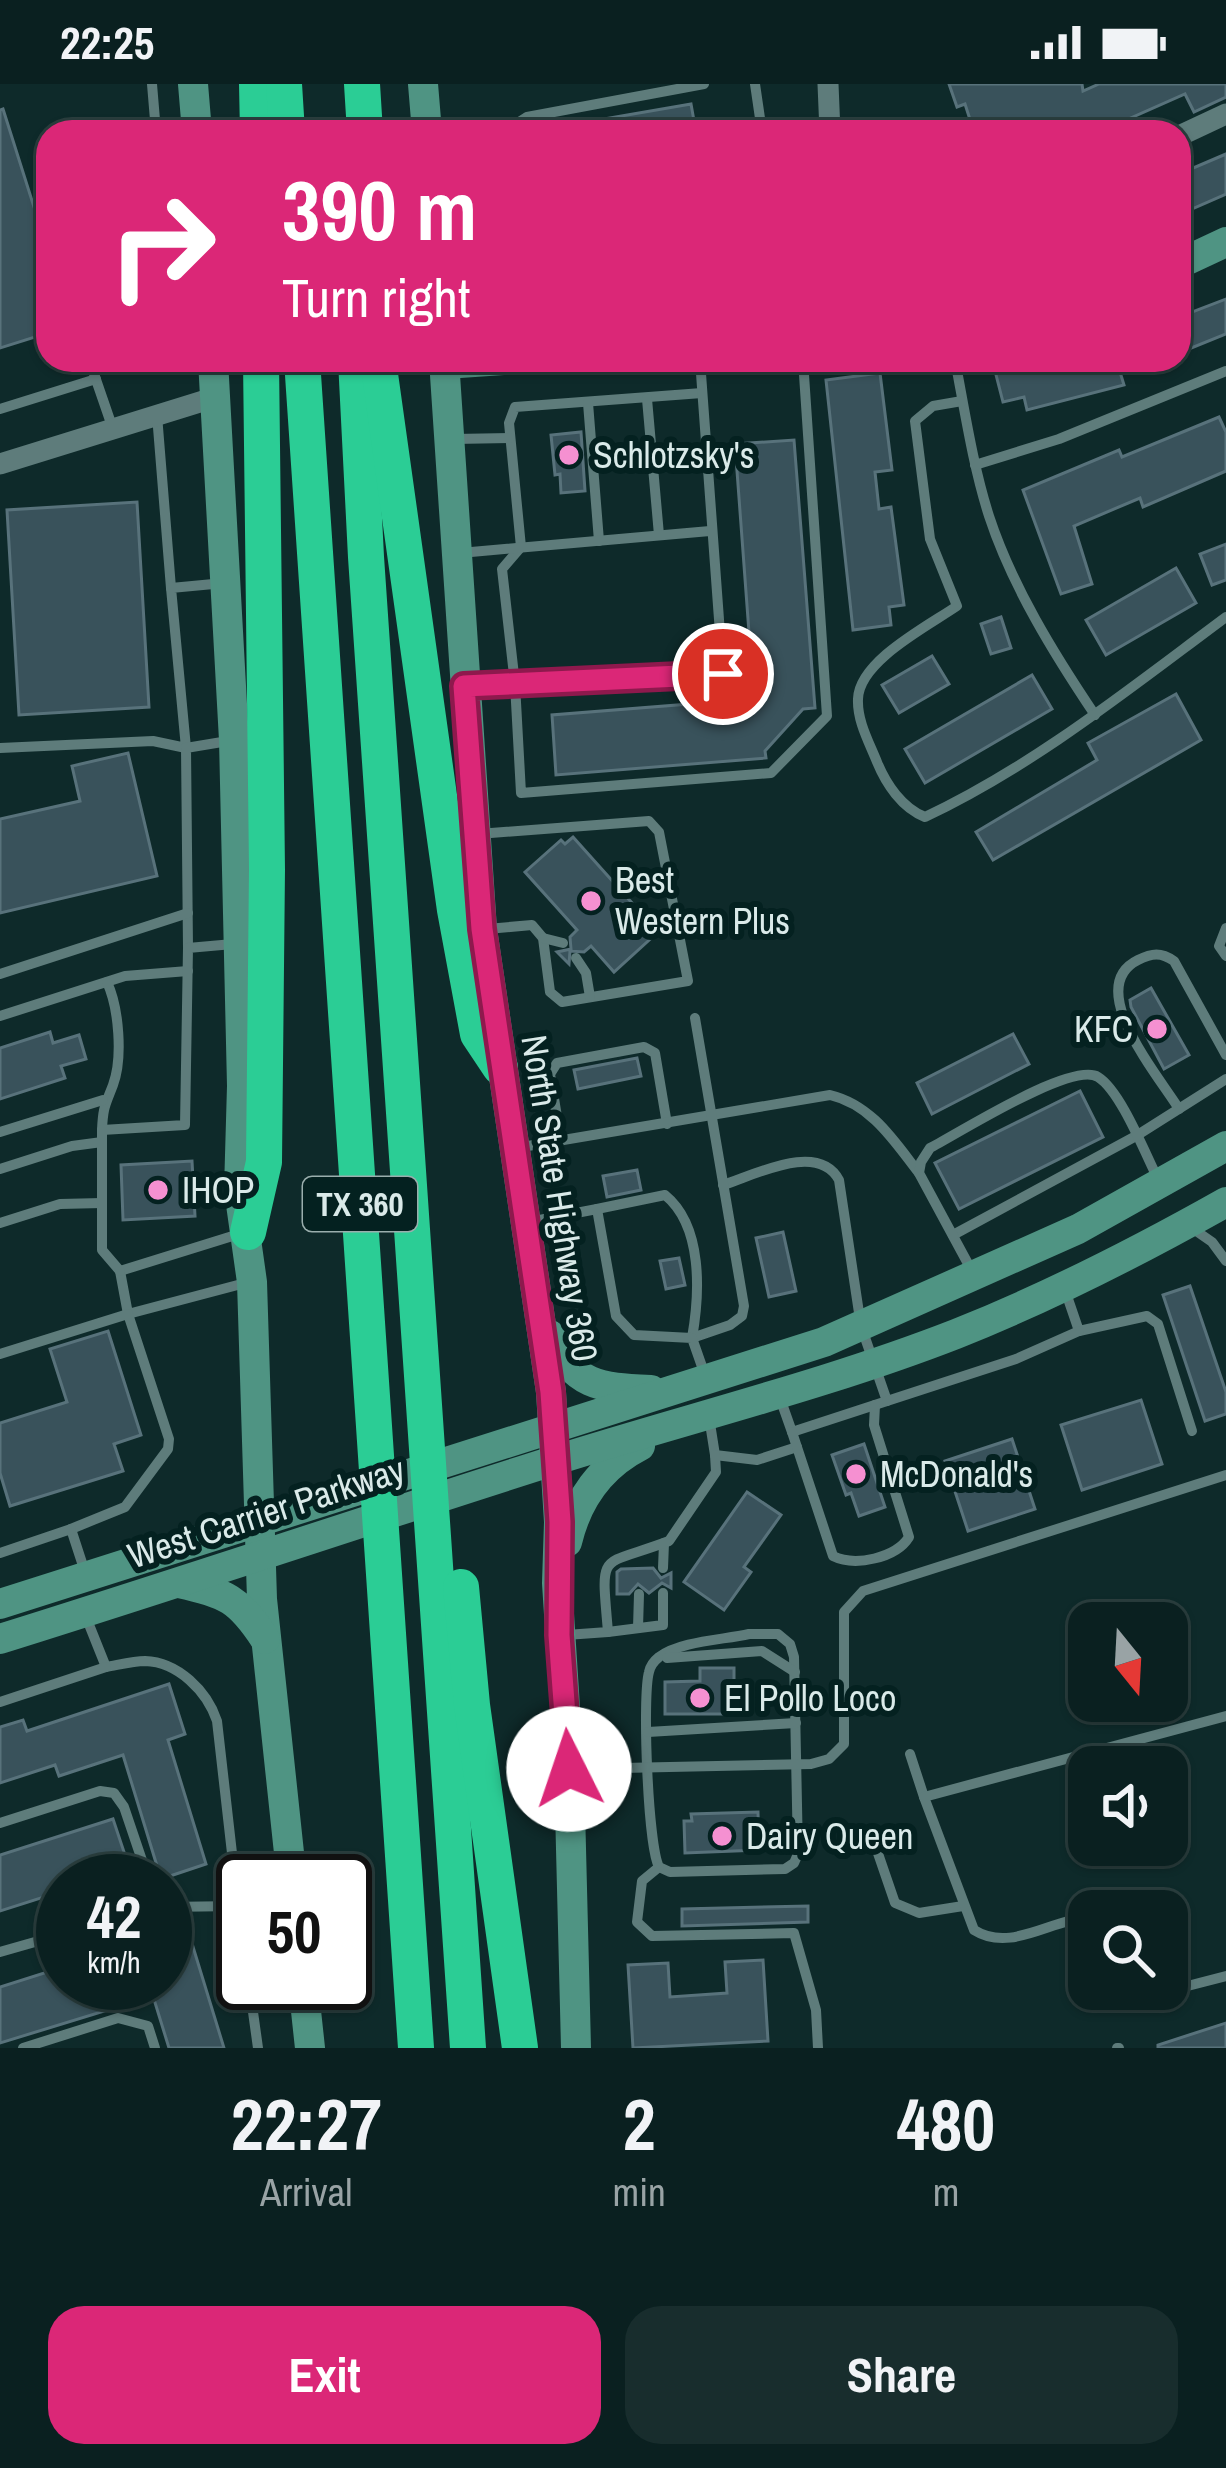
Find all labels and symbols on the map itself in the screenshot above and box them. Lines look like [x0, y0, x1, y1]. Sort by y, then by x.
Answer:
place label: Schlotzsky's [593, 431, 755, 479]
marker: Schlotzsky's [556, 442, 582, 468]
pin [672, 623, 774, 725]
place label: Best Western Plus [615, 856, 790, 945]
marker: Best Western Plus [578, 888, 604, 914]
place label: KFC [1074, 1005, 1133, 1053]
marker: KFC [1144, 1016, 1170, 1042]
street label: North State Highway 360 [510, 1031, 610, 1365]
place label: IHOP [182, 1166, 254, 1214]
marker: IHOP [145, 1177, 171, 1203]
road number: TX 360 [303, 1177, 417, 1231]
street label: West Carrier Parkway [122, 1445, 411, 1579]
place label: McDonald's [880, 1450, 1033, 1498]
marker: McDonald's [843, 1461, 869, 1487]
north arrow [1068, 1602, 1188, 1722]
place label: El Pollo Loco [724, 1674, 896, 1722]
marker: El Pollo Loco [687, 1685, 713, 1711]
position arrow [506, 1706, 632, 1832]
place label: Dairy Queen [746, 1812, 913, 1860]
marker: Dairy Queen [709, 1823, 735, 1849]
speed limit sign: 50 [216, 1854, 372, 2010]

